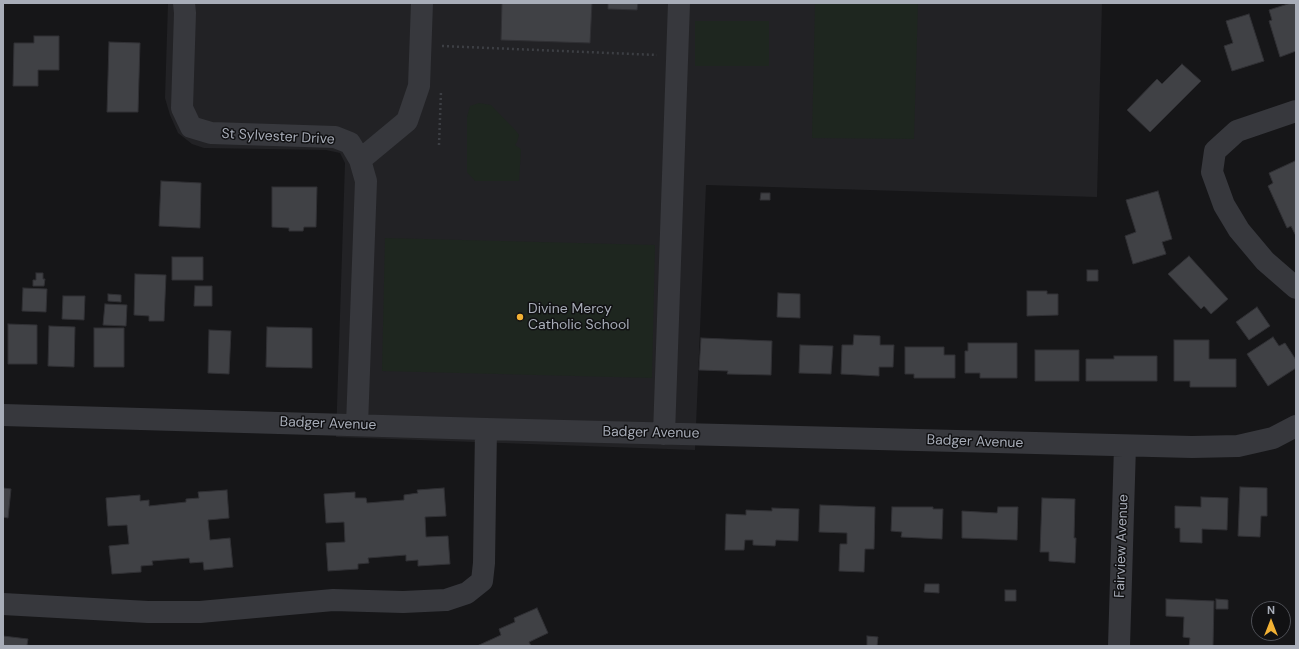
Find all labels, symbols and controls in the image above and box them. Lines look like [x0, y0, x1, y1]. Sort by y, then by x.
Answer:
street label: St Sylvester Drive [221, 126, 335, 148]
place label: Divine Mercy Catholic School [528, 301, 629, 334]
marker: Divine Mercy Catholic School [515, 312, 525, 322]
street label: Badger Avenue [279, 414, 377, 434]
street label: Badger Avenue [602, 424, 700, 442]
street label: Badger Avenue [926, 432, 1024, 452]
street label: Fairview Avenue [1112, 494, 1132, 598]
north arrow [1251, 601, 1291, 641]
text: N [1267, 603, 1275, 617]

